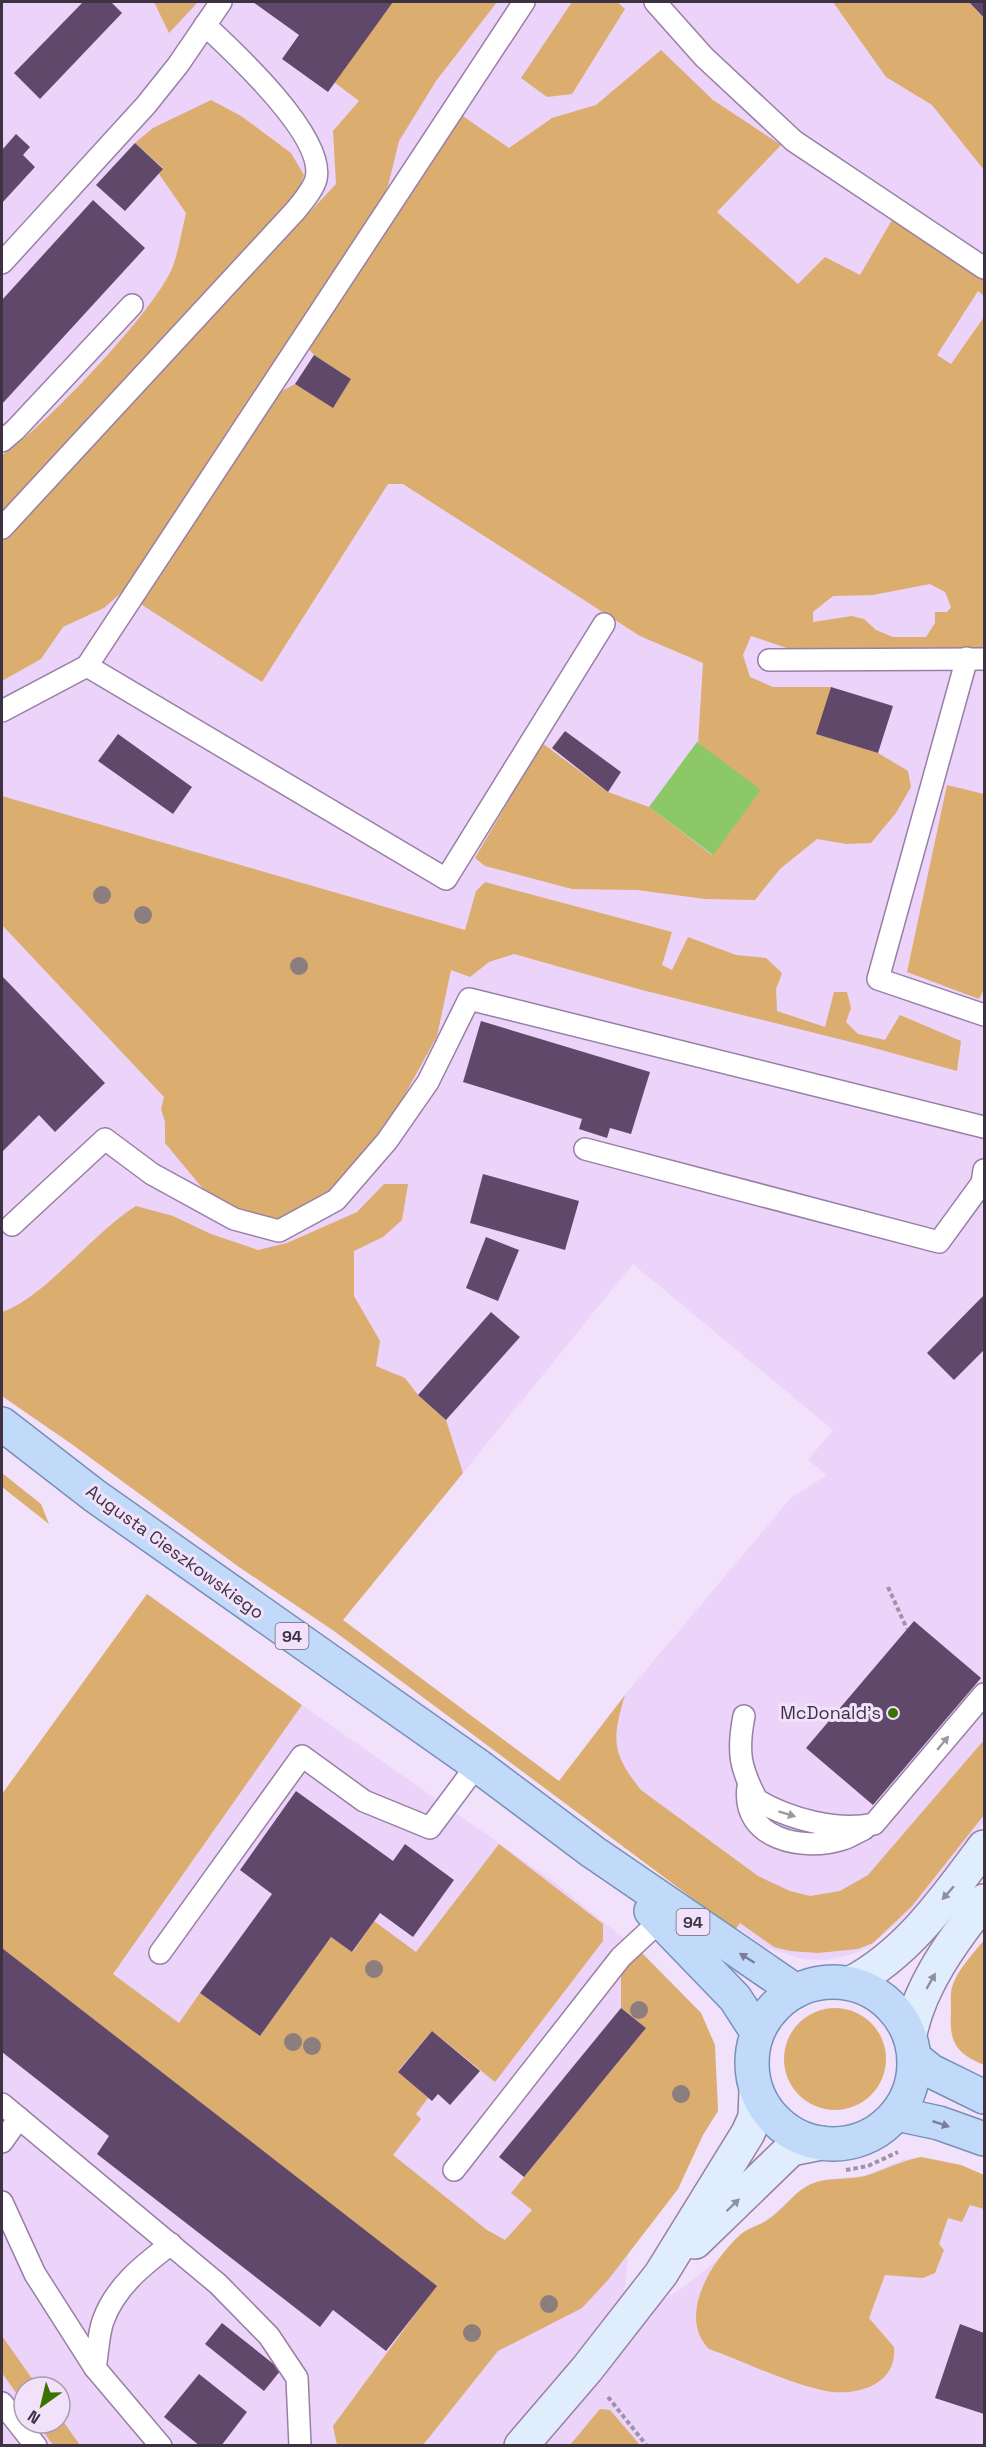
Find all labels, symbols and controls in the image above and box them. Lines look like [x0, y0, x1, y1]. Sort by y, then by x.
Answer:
street label: Augusta Cieszkowskiego [82, 1479, 269, 1624]
road number: 94 [276, 1623, 308, 1649]
place label: McDonald's [780, 1701, 881, 1724]
marker: McDonald's [886, 1706, 900, 1720]
one-way arrow [936, 1735, 949, 1751]
one-way arrow [778, 1810, 796, 1819]
one-way arrow [942, 1886, 955, 1901]
road number: 94 [676, 1909, 710, 1935]
one-way arrow [739, 1953, 755, 1964]
one-way arrow [925, 1972, 935, 1989]
one-way arrow [932, 2120, 950, 2129]
one-way arrow [726, 2198, 740, 2212]
north arrow [12, 2375, 72, 2435]
text: N [24, 2405, 44, 2429]

